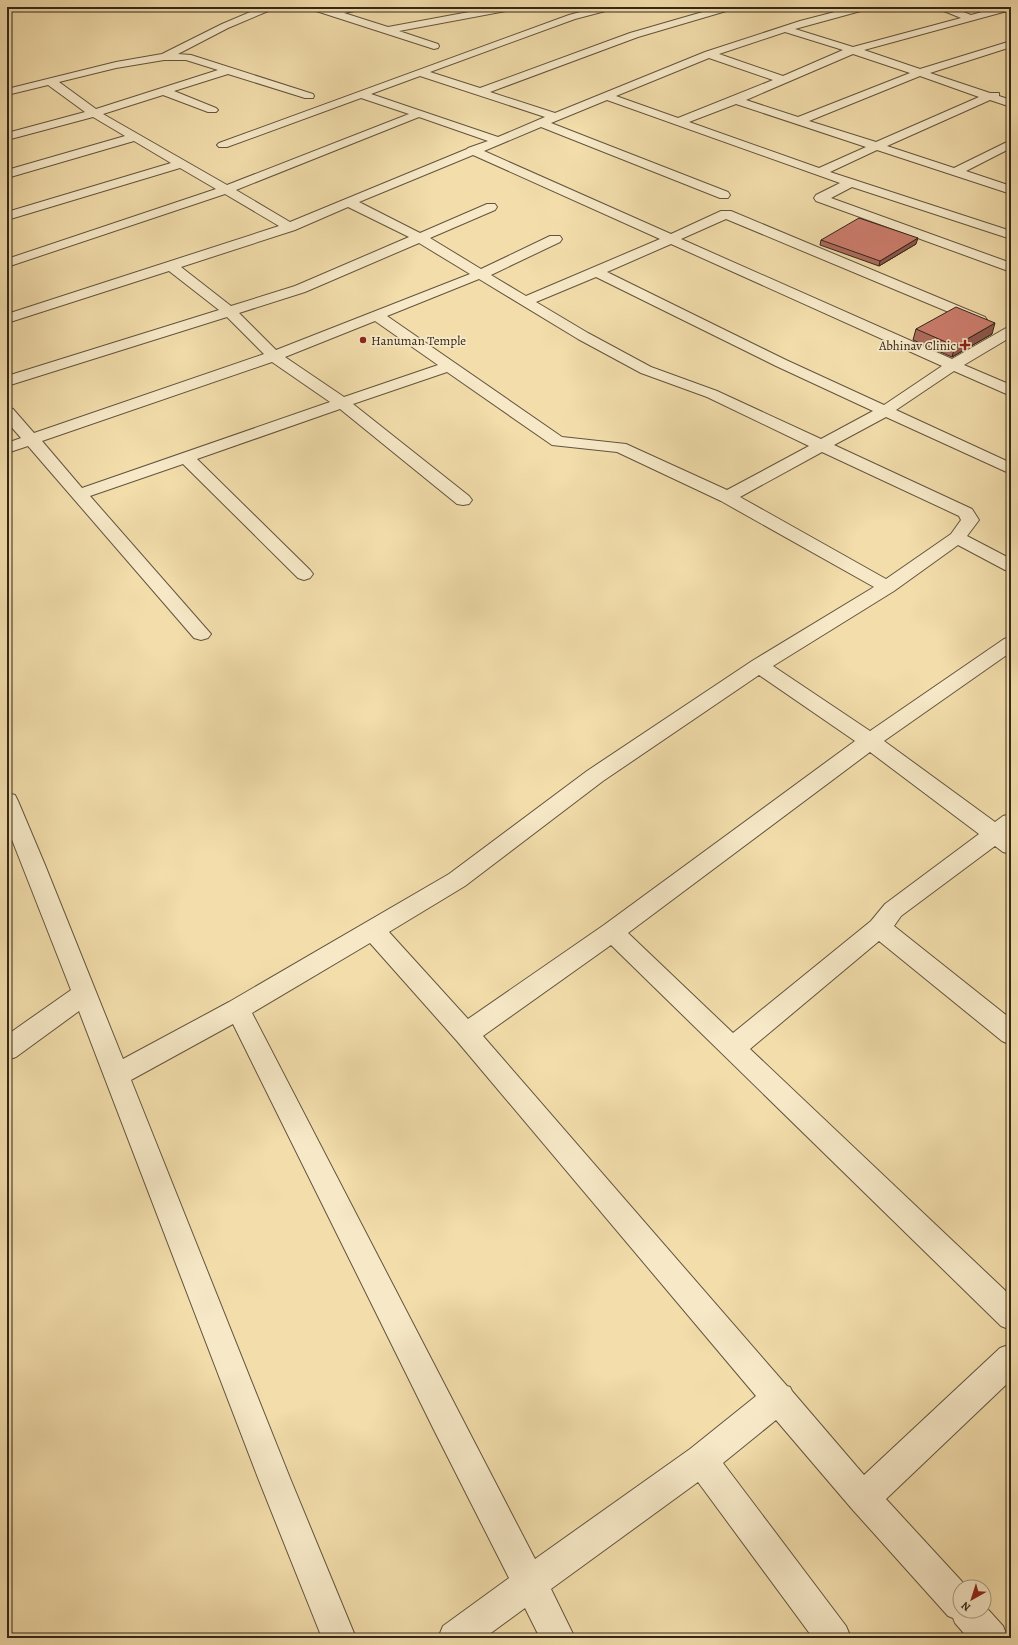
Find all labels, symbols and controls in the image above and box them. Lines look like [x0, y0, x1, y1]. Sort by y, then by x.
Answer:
place label: Hanuman Temple [371, 332, 466, 349]
marker: Hanuman Temple [358, 335, 368, 345]
place label: Abhinav Clinic [878, 337, 956, 354]
marker: Abhinav Clinic [959, 339, 971, 351]
north arrow [952, 1579, 992, 1619]
text: N [958, 1598, 974, 1615]

